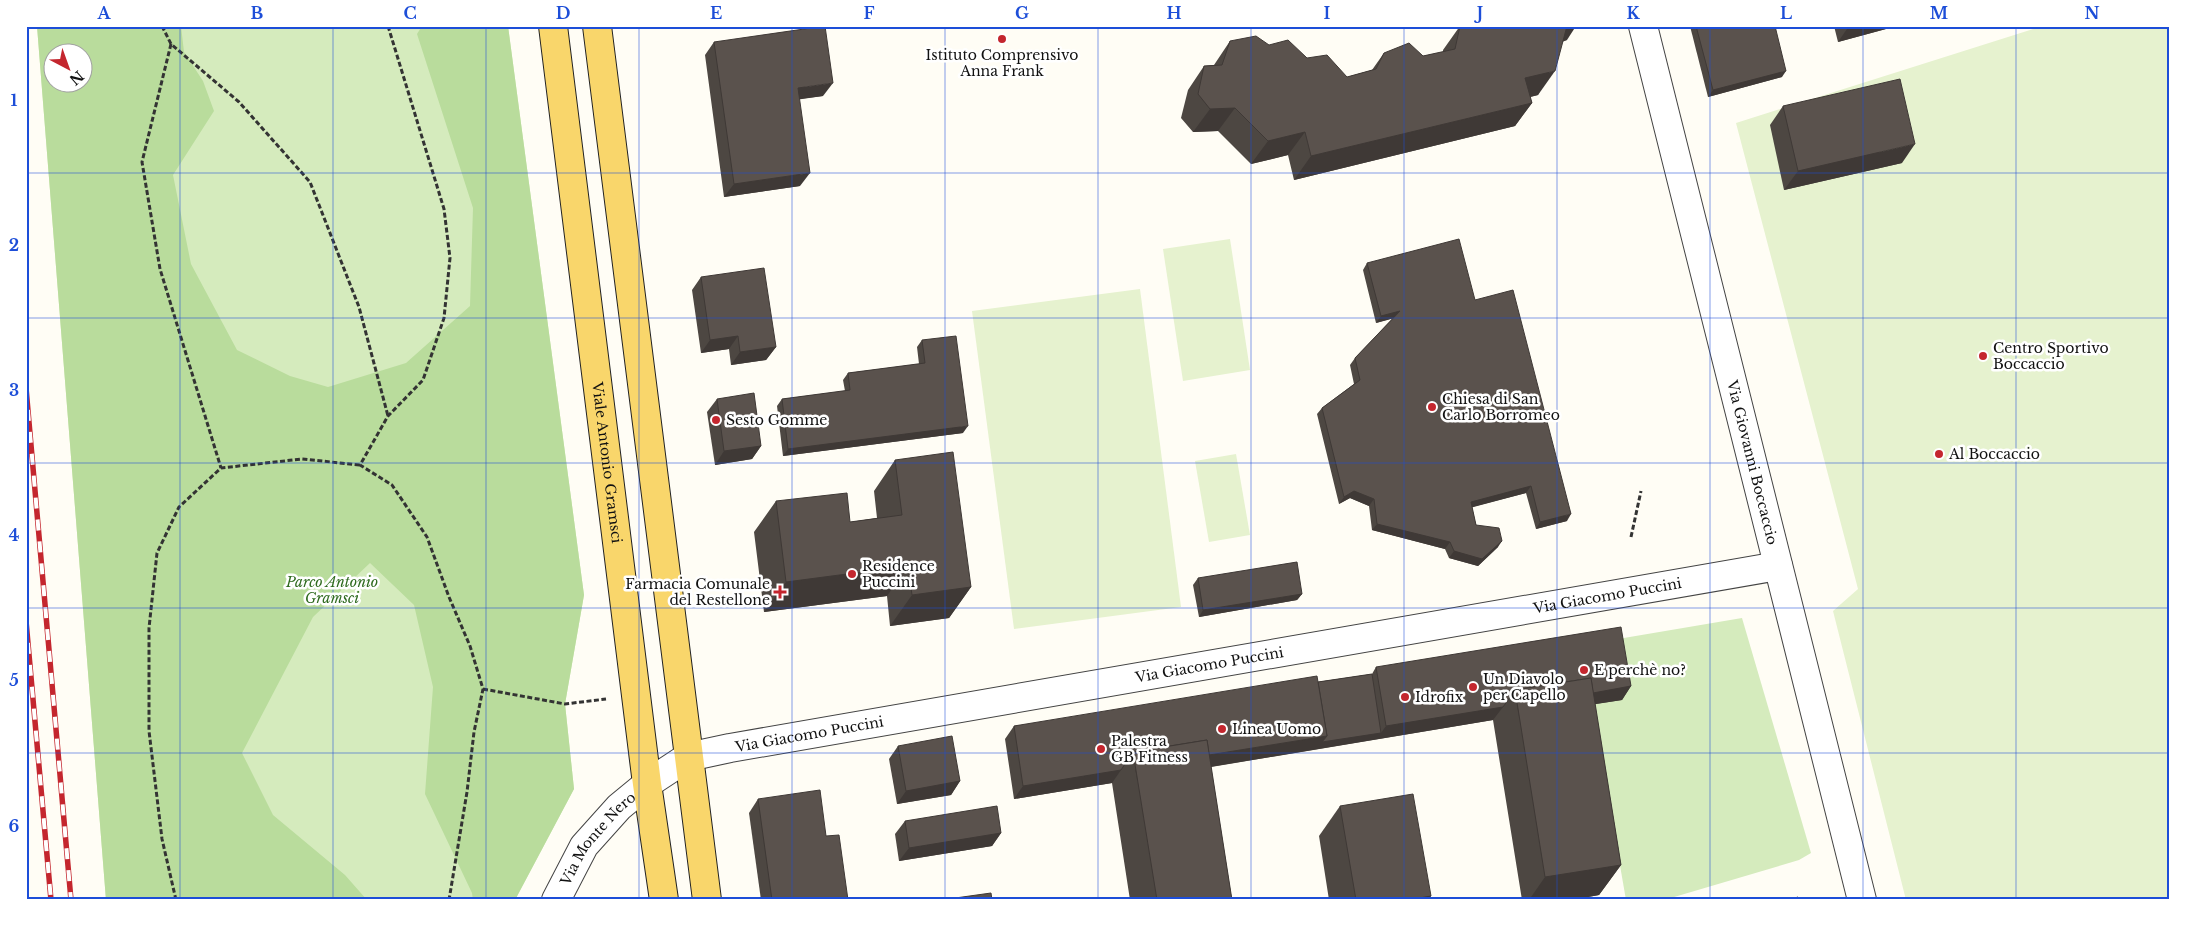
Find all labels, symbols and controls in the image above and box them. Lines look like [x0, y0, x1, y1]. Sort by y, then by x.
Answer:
text: A [97, 3, 112, 23]
text: B [251, 3, 264, 23]
text: C [403, 3, 417, 23]
text: D [556, 3, 570, 23]
text: E [710, 3, 722, 23]
text: F [863, 3, 875, 23]
text: G [1015, 3, 1029, 23]
text: H [1166, 3, 1182, 23]
text: I [1324, 3, 1331, 23]
text: J [1474, 3, 1483, 23]
text: K [1626, 3, 1640, 23]
text: L [1780, 3, 1792, 23]
text: M [1930, 3, 1948, 23]
text: N [2084, 3, 2100, 23]
marker: Istituto Comprensivo Anna Frank [996, 33, 1008, 45]
north arrow [42, 42, 92, 92]
place label: Istituto Comprensivo Anna Frank [926, 46, 1078, 80]
text: N [66, 67, 87, 89]
text: 1 [11, 90, 18, 110]
text: 2 [9, 235, 19, 255]
place label: Centro Sportivo Boccaccio [1993, 339, 2109, 373]
marker: Centro Sportivo Boccaccio [1977, 350, 1989, 362]
street label: Via Giovanni Boccaccio [1723, 377, 1782, 547]
text: 3 [9, 380, 19, 400]
street label: Viale Antonio Gramsci [588, 380, 626, 545]
place label: Chiesa di San Carlo Borromeo [1442, 390, 1560, 424]
marker: Chiesa di San Carlo Borromeo [1426, 401, 1438, 413]
place label: Sesto Gomme [726, 411, 827, 429]
marker: Sesto Gomme [710, 414, 722, 426]
place label: Al Boccaccio [1948, 445, 2040, 463]
marker: Al Boccaccio [1933, 448, 1945, 460]
text: 4 [9, 525, 19, 545]
place label: Residence Puccini [862, 557, 935, 591]
marker: Residence Puccini [846, 568, 858, 580]
park label: Parco Antonio Gramsci [285, 573, 378, 607]
street label: Via Giacomo Puccini [1531, 574, 1683, 618]
place label: Farmacia Comunale del Restellone [625, 575, 770, 609]
marker: Farmacia Comunale del Restellone [774, 586, 786, 598]
street label: Via Giacomo Puccini [1133, 643, 1285, 687]
place label: E perchè no? [1594, 661, 1686, 679]
marker: E perchè no? [1578, 664, 1590, 676]
text: 5 [9, 670, 19, 690]
place label: Un Diavolo per Capello [1483, 670, 1566, 704]
marker: Un Diavolo per Capello [1467, 681, 1479, 693]
place label: Idrofix [1415, 688, 1464, 706]
marker: Idrofix [1399, 691, 1411, 703]
street label: Via Giacomo Puccini [733, 712, 885, 756]
place label: Linea Uomo [1232, 720, 1321, 738]
marker: Linea Uomo [1216, 723, 1228, 735]
place label: Palestra GB Fitness [1111, 732, 1188, 766]
marker: Palestra GB Fitness [1095, 743, 1107, 755]
street label: Via Monte Nero [556, 788, 639, 889]
text: 6 [9, 816, 20, 836]

